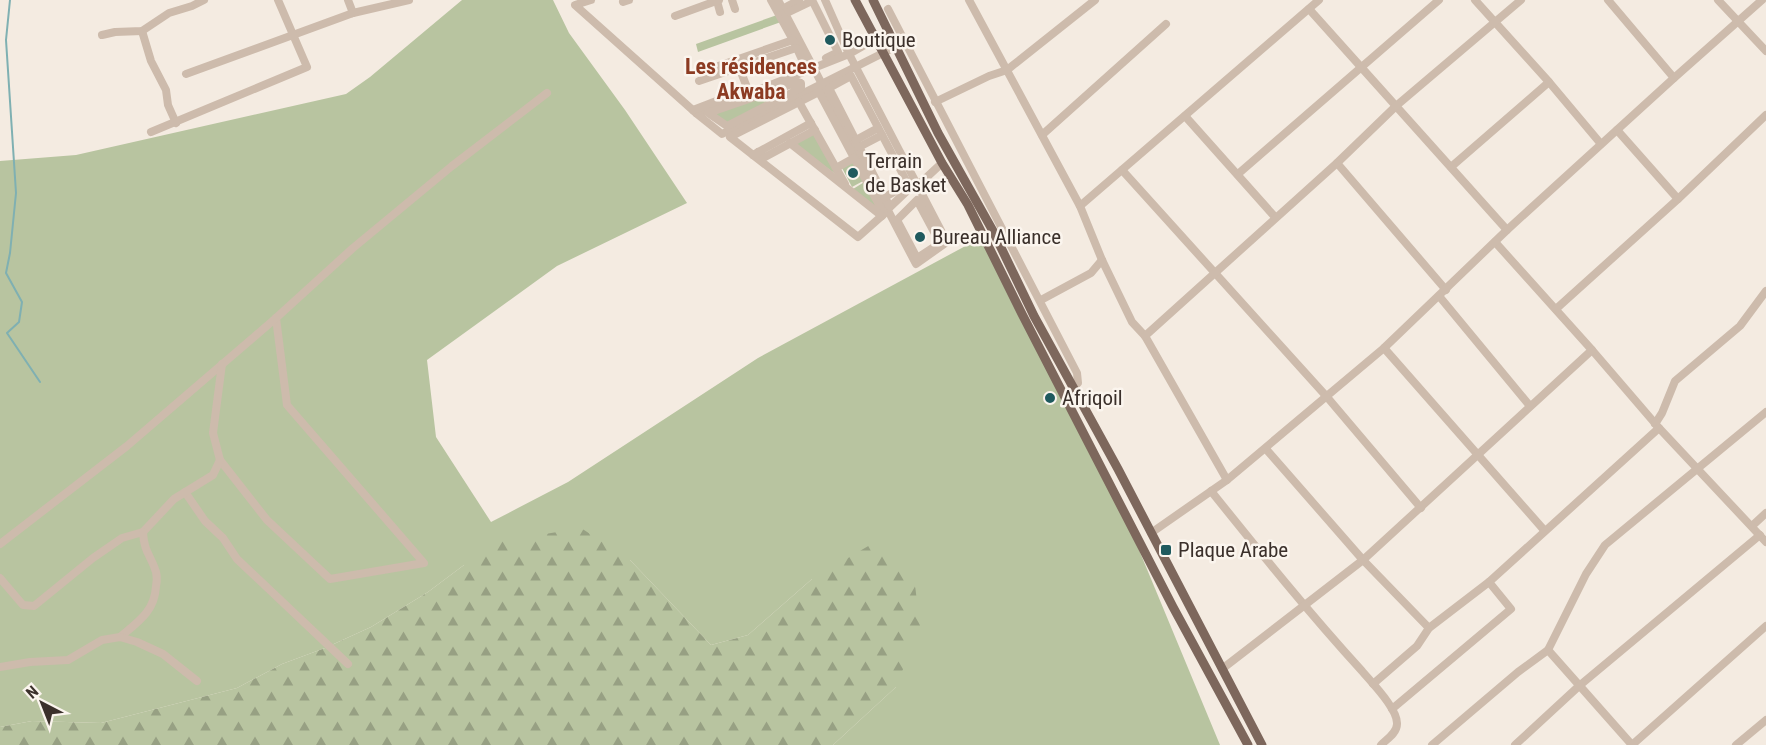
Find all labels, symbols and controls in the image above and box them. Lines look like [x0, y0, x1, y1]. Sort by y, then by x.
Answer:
place label: Boutique [842, 28, 916, 52]
marker: Boutique [823, 33, 837, 47]
district label: Les résidences Akwaba [685, 54, 817, 104]
place label: Terrain de Basket [865, 149, 947, 197]
marker: Terrain de Basket [846, 166, 860, 180]
place label: Bureau Alliance [932, 225, 1061, 249]
marker: Bureau Alliance [913, 230, 927, 244]
place label: Afriqoil [1062, 386, 1123, 410]
marker: Afriqoil [1043, 391, 1057, 405]
place label: Plaque Arabe [1178, 538, 1288, 562]
marker: Plaque Arabe [1159, 543, 1173, 557]
north arrow [12, 673, 72, 733]
text: N [22, 682, 42, 703]

